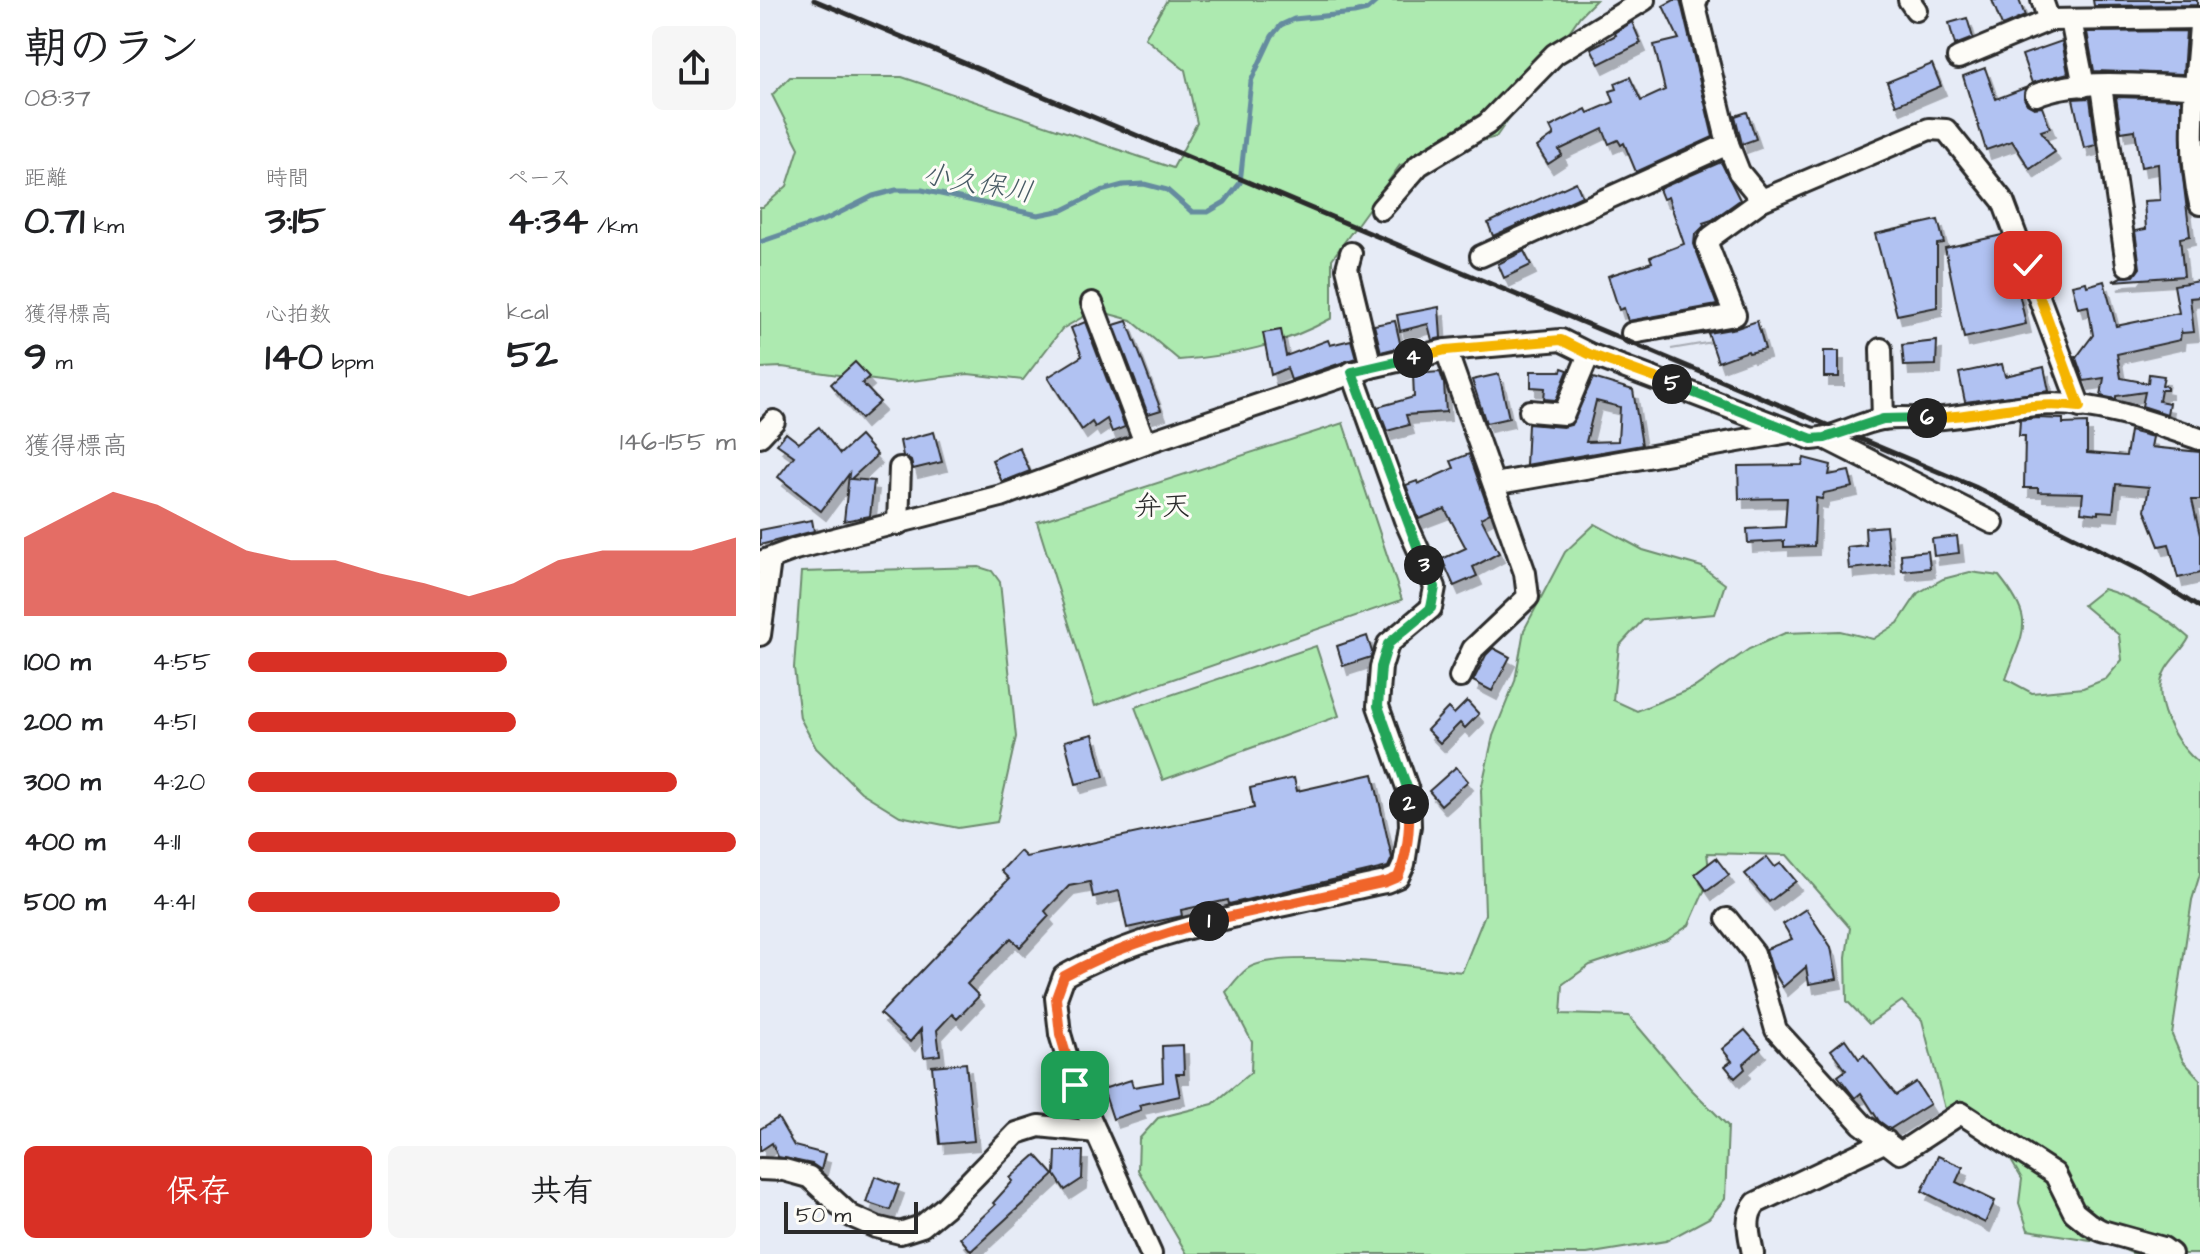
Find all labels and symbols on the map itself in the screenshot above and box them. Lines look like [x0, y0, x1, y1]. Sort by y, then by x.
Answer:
water label: 小久保川 [919, 155, 1036, 212]
pin [1994, 231, 2062, 299]
pin: 4 [1393, 338, 1433, 378]
pin: 5 [1652, 364, 1692, 404]
pin: 6 [1907, 398, 1947, 438]
district label: 弁天 [1134, 487, 1190, 526]
pin: 3 [1404, 545, 1444, 585]
pin: 2 [1389, 784, 1429, 824]
pin: 1 [1189, 901, 1229, 941]
pin [1041, 1051, 1109, 1119]
scale bar [784, 1198, 918, 1234]

